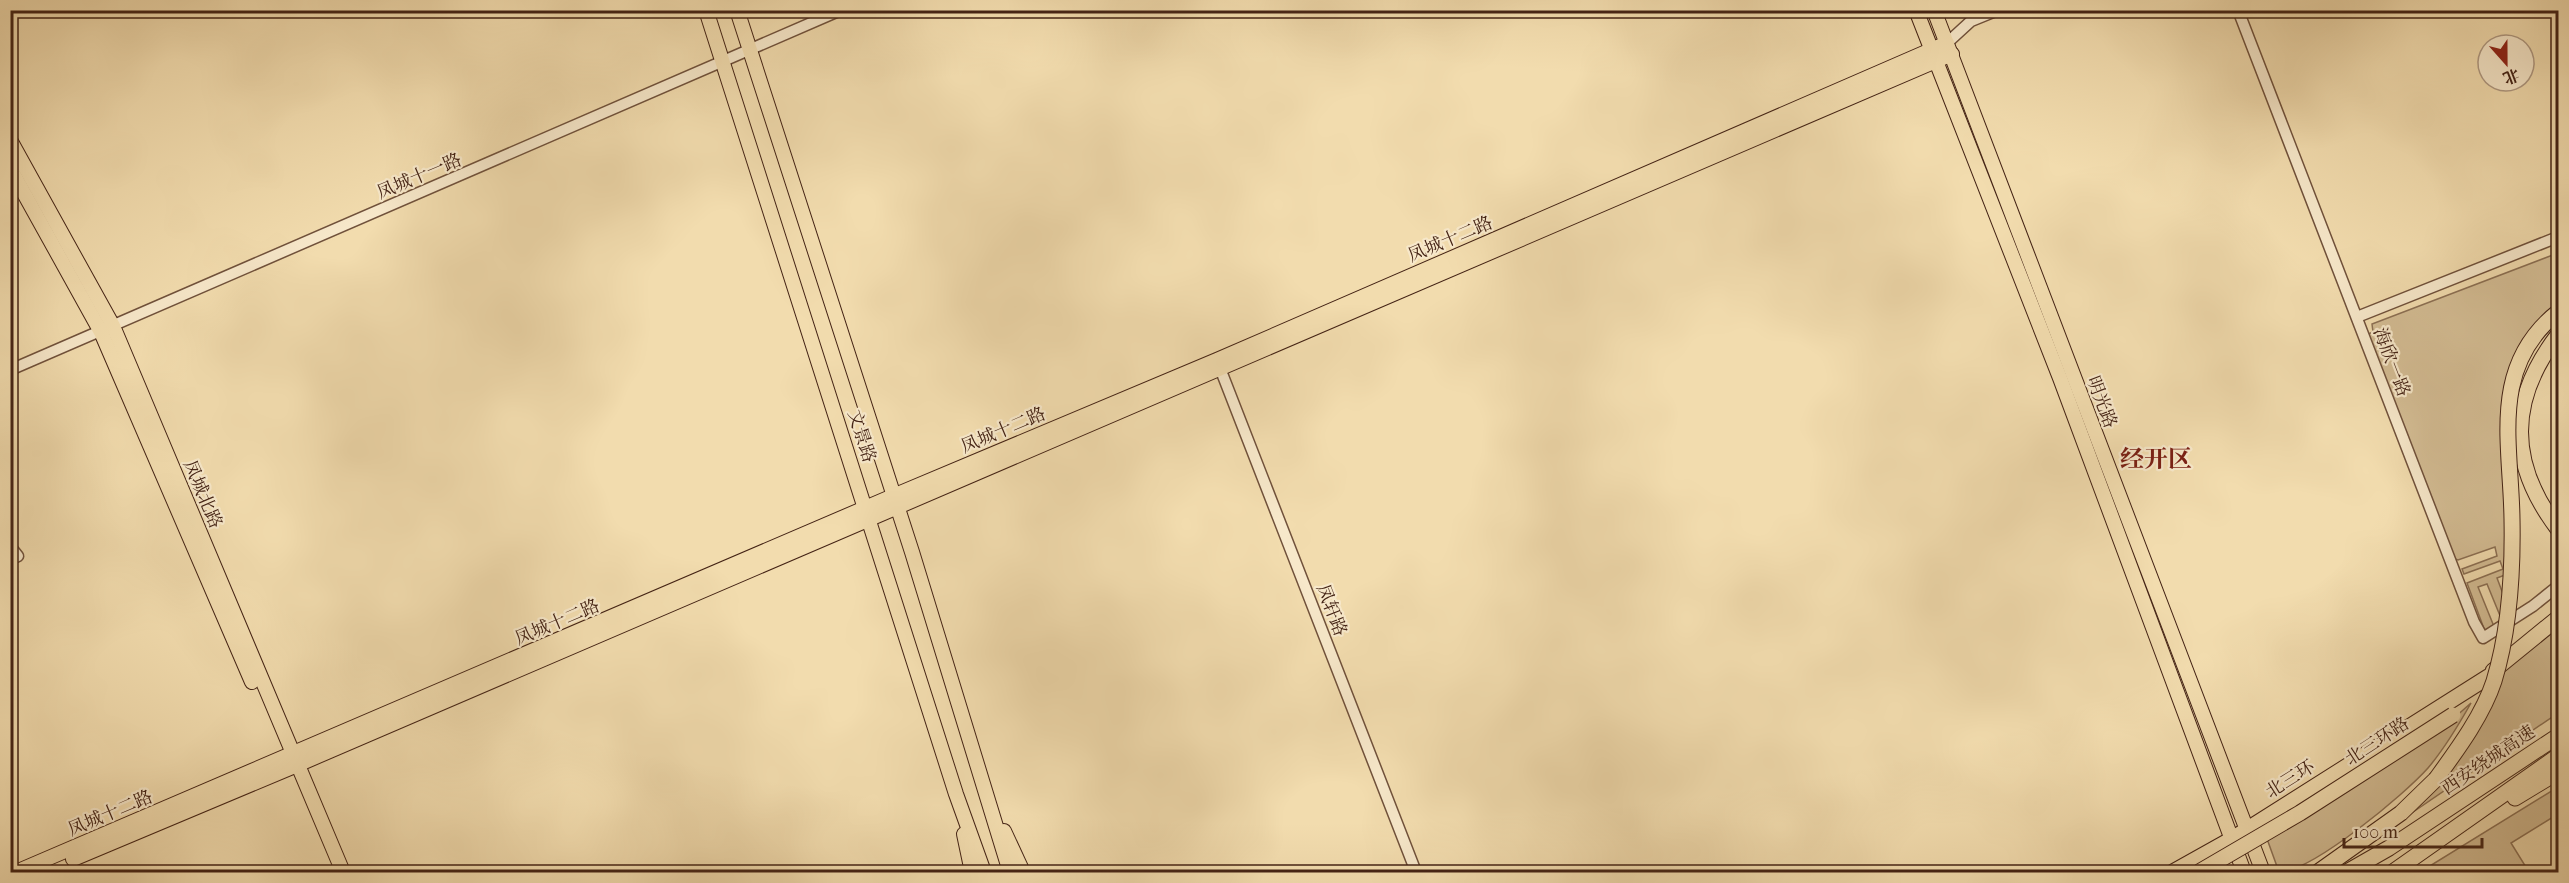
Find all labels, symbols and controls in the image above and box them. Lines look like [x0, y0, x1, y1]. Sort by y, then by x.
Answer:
north arrow [2476, 33, 2536, 93]
text: 北 [2500, 65, 2522, 88]
street label: 凤城十一路 [374, 149, 465, 204]
street label: 凤城十二路 [1405, 212, 1496, 267]
street label: 海欣一路 [2369, 325, 2414, 400]
street label: 明光路 [2082, 373, 2121, 431]
street label: 凤城十二路 [958, 403, 1049, 458]
street label: 文景路 [843, 407, 880, 465]
district label: 经开区 [2120, 445, 2192, 473]
street label: 凤城北路 [179, 457, 226, 531]
street label: 凤轩路 [1312, 581, 1351, 639]
street label: 凤城十二路 [512, 595, 603, 650]
street label: 北三环路 [2341, 713, 2413, 770]
street label: 西安绕城高速 [2438, 722, 2539, 799]
street label: 北三环 [2262, 756, 2319, 803]
street label: 凤城十二路 [65, 786, 156, 841]
scale bar [2344, 811, 2482, 849]
text: 100 m [2353, 822, 2398, 843]

